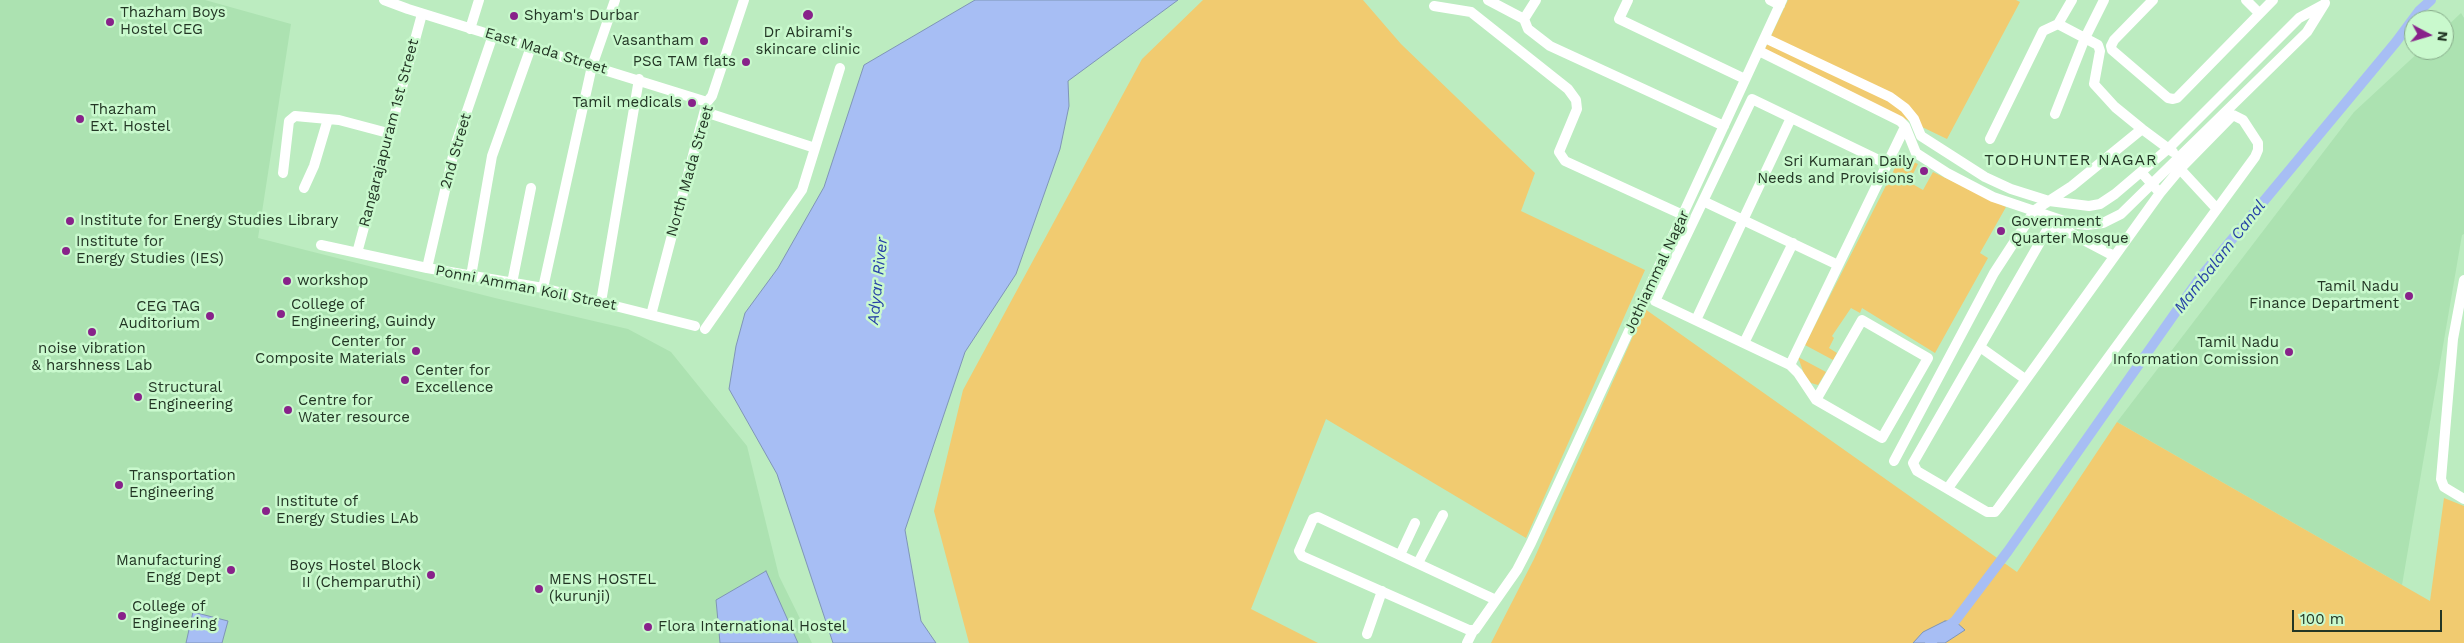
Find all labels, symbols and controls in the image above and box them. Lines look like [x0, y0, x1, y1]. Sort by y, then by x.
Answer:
place label: Thazham Boys Hostel CEG [120, 4, 226, 39]
place label: Shyam's Durbar [524, 7, 639, 25]
marker: Dr Abirami's skincare clinic [801, 8, 815, 22]
marker: Shyam's Durbar [508, 10, 520, 22]
north arrow [2404, 10, 2454, 60]
marker: Thazham Boys Hostel CEG [104, 16, 116, 28]
street label: East Mada Street [483, 24, 609, 78]
place label: Dr Abirami's skincare clinic [756, 24, 860, 59]
text: N [2434, 30, 2451, 42]
place label: Vasantham [613, 32, 694, 50]
marker: Vasantham [698, 35, 710, 47]
street label: Rangarajapuram 1st Street [355, 37, 423, 229]
place label: PSG TAM flats [633, 53, 736, 71]
marker: PSG TAM flats [740, 56, 752, 68]
place label: Tamil medicals [572, 94, 682, 112]
marker: Tamil medicals [686, 97, 698, 109]
place label: Thazham Ext. Hostel [90, 101, 170, 136]
street label: North Mada Street [663, 103, 717, 239]
street label: 2nd Street [437, 111, 475, 191]
marker: Thazham Ext. Hostel [74, 113, 86, 125]
district label: TODHUNTER NAGAR [1982, 150, 2160, 170]
place label: Sri Kumaran Daily Needs and Provisions [1757, 153, 1914, 188]
marker: Sri Kumaran Daily Needs and Provisions [1918, 165, 1930, 177]
water label: Mambalam Canal [2170, 197, 2270, 317]
street label: Jothiammal Nagar [1621, 207, 1693, 337]
place label: Institute for Energy Studies Library [80, 212, 338, 230]
place label: Government Quarter Mosque [2011, 213, 2129, 248]
marker: Institute for Energy Studies Library [64, 215, 76, 227]
marker: Government Quarter Mosque [1995, 225, 2007, 237]
place label: Institute for Energy Studies (IES) [76, 233, 224, 268]
water label: Adyar River [864, 236, 892, 326]
marker: Institute for Energy Studies (IES) [60, 245, 72, 257]
street label: Ponni Amman Koil Street [434, 262, 618, 314]
place label: workshop [297, 272, 368, 290]
marker: workshop [281, 275, 293, 287]
place label: Tamil Nadu Finance Department [2249, 278, 2399, 313]
marker: Tamil Nadu Finance Department [2403, 290, 2415, 302]
place label: College of Engineering, Guindy [291, 296, 435, 331]
place label: CEG TAG Auditorium [119, 298, 200, 333]
marker: College of Engineering, Guindy [275, 308, 287, 320]
marker: CEG TAG Auditorium [204, 310, 216, 322]
marker: noise vibration & harshness Lab [86, 326, 98, 338]
place label: Center for Composite Materials [255, 333, 406, 368]
place label: Tamil Nadu Information Comission [2113, 334, 2279, 369]
place label: noise vibration & harshness Lab [32, 340, 152, 375]
marker: Center for Composite Materials [410, 345, 422, 357]
marker: Tamil Nadu Information Comission [2283, 346, 2295, 358]
place label: Center for Excellence [415, 362, 493, 397]
marker: Center for Excellence [399, 374, 411, 386]
place label: Structural Engineering [148, 379, 233, 414]
marker: Structural Engineering [132, 391, 144, 403]
place label: Centre for Water resource [298, 392, 410, 427]
marker: Centre for Water resource [282, 404, 294, 416]
place label: Transportation Engineering [129, 467, 236, 502]
marker: Transportation Engineering [113, 479, 125, 491]
place label: Institute of Energy Studies LAb [276, 493, 419, 528]
marker: Institute of Energy Studies LAb [260, 505, 272, 517]
place label: Manufacturing Engg Dept [116, 552, 221, 587]
place label: Boys Hostel Block II (Chemparuthi) [289, 557, 421, 592]
marker: Manufacturing Engg Dept [225, 564, 237, 576]
marker: Boys Hostel Block II (Chemparuthi) [425, 569, 437, 581]
place label: MENS HOSTEL (kurunji) [549, 571, 656, 606]
marker: MENS HOSTEL (kurunji) [533, 583, 545, 595]
place label: College of Engineering [132, 598, 217, 633]
scale bar [2294, 600, 2444, 632]
marker: College of Engineering [116, 610, 128, 622]
text: 100 m [2300, 610, 2344, 628]
place label: Flora International Hostel [658, 618, 846, 636]
marker: Flora International Hostel [642, 621, 654, 633]

